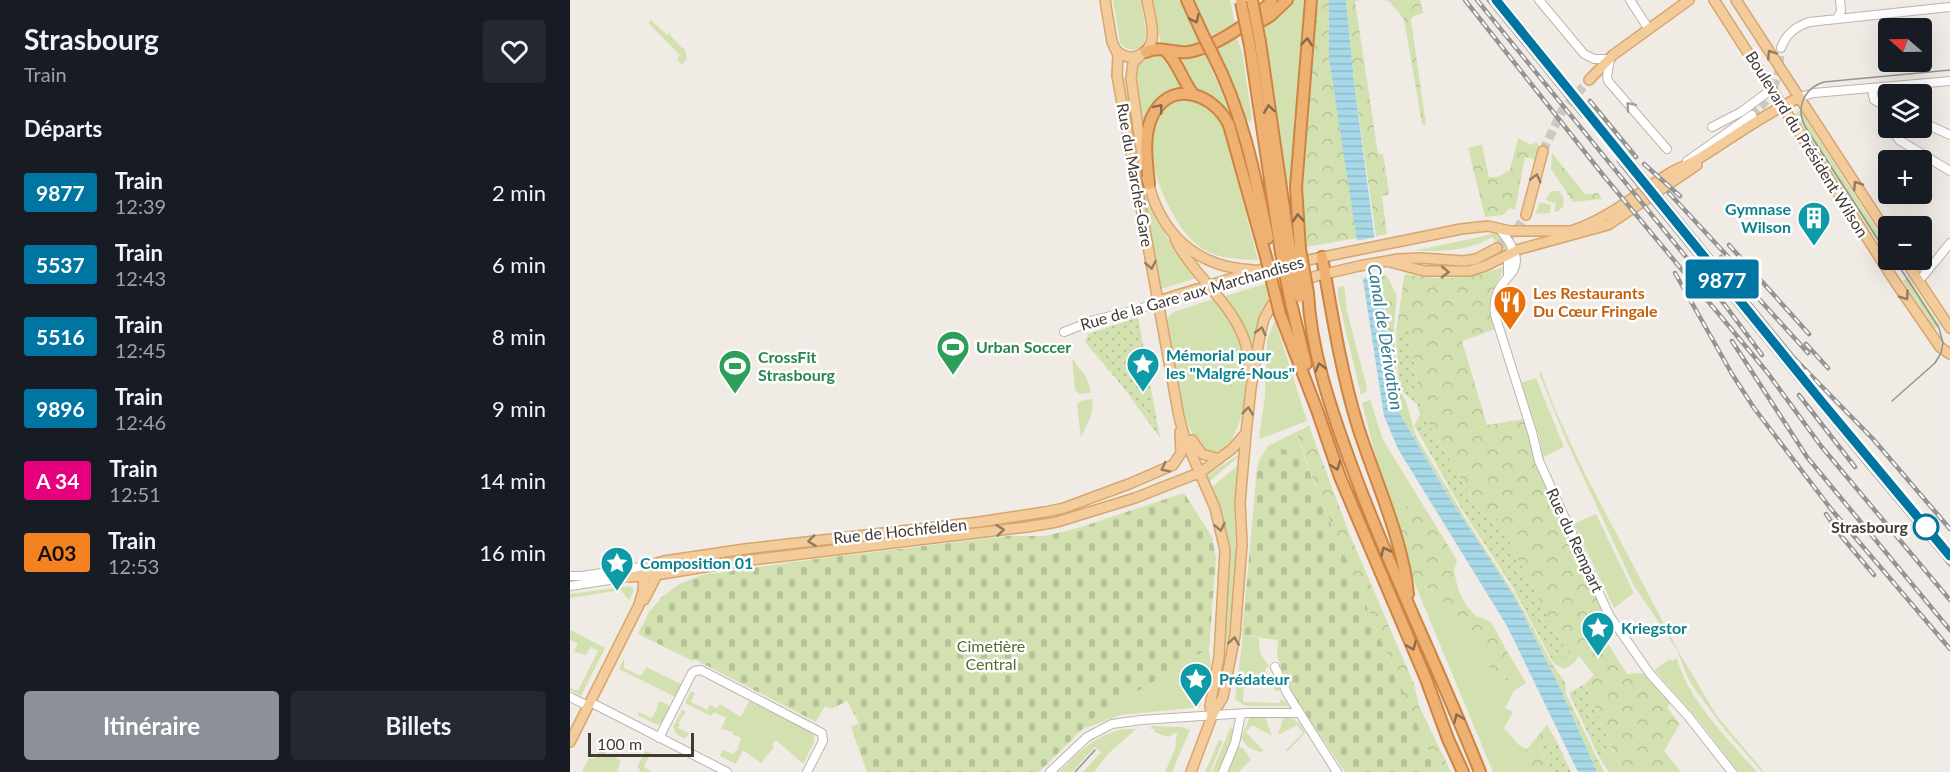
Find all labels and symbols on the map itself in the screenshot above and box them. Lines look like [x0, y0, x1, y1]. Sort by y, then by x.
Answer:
one-way arrow [1188, 12, 1200, 23]
north arrow [1878, 18, 1932, 72]
one-way arrow [1301, 37, 1314, 46]
street label: Boulevard du Président Wilson [1742, 47, 1873, 240]
one-way arrow [1767, 50, 1778, 61]
street label: Rue du Marché-Gare [1113, 102, 1157, 248]
one-way arrow [1626, 102, 1637, 113]
one-way arrow [1152, 104, 1163, 115]
one-way arrow [1264, 104, 1276, 114]
one-way arrow [1529, 174, 1542, 184]
one-way arrow [1853, 181, 1864, 192]
place label: Gymnase Wilson [1725, 199, 1791, 236]
building icon: Gymnase Wilson [1796, 200, 1832, 247]
one-way arrow [1291, 213, 1304, 222]
street label: Rue de la Gare aux Marchandises [1078, 251, 1306, 334]
one-way arrow [1144, 260, 1157, 270]
line badge: 9877 [1680, 260, 1764, 298]
water label: Canal de Dérivation [1364, 262, 1408, 412]
one-way arrow [1441, 265, 1450, 278]
place label: Les Restaurants Du Cœur Fringale [1533, 283, 1658, 320]
restaurant icon: Les Restaurants Du Cœur Fringale [1492, 284, 1528, 331]
one-way arrow [1898, 289, 1909, 300]
one-way arrow [1254, 326, 1267, 336]
sports icon: Urban Soccer [935, 329, 971, 376]
place label: Urban Soccer [976, 337, 1071, 356]
place label: Mémorial pour les "Malgré-Nous" [1166, 345, 1295, 382]
place icon: Mémorial pour les "Malgré-Nous" [1125, 346, 1161, 393]
place label: CrossFit Strasbourg [758, 347, 836, 384]
sports icon: CrossFit Strasbourg [717, 348, 753, 395]
one-way arrow [1315, 362, 1327, 373]
one-way arrow [1241, 406, 1254, 415]
one-way arrow [1329, 460, 1342, 471]
one-way arrow [1161, 461, 1172, 472]
street label: Rue du Rempart [1543, 485, 1608, 595]
street label: Rue de Hochfelden [832, 514, 968, 547]
marker: Strasbourg [1913, 514, 1939, 540]
place label: Strasbourg [1831, 517, 1909, 536]
one-way arrow [1213, 522, 1226, 532]
one-way arrow [995, 524, 1004, 537]
one-way arrow [808, 534, 817, 546]
place icon: Composition 01 [599, 545, 635, 592]
one-way arrow [1380, 546, 1392, 557]
place label: Composition 01 [640, 553, 753, 572]
place icon: Kriegstor [1580, 610, 1616, 657]
place label: Kriegstor [1621, 618, 1687, 637]
park label: Cimetière Central [957, 636, 1025, 673]
one-way arrow [1227, 636, 1239, 645]
one-way arrow [1405, 639, 1417, 650]
place icon: Prédateur [1178, 661, 1214, 708]
place label: Prédateur [1219, 669, 1290, 688]
one-way arrow [1453, 713, 1465, 724]
scale bar [588, 730, 694, 758]

